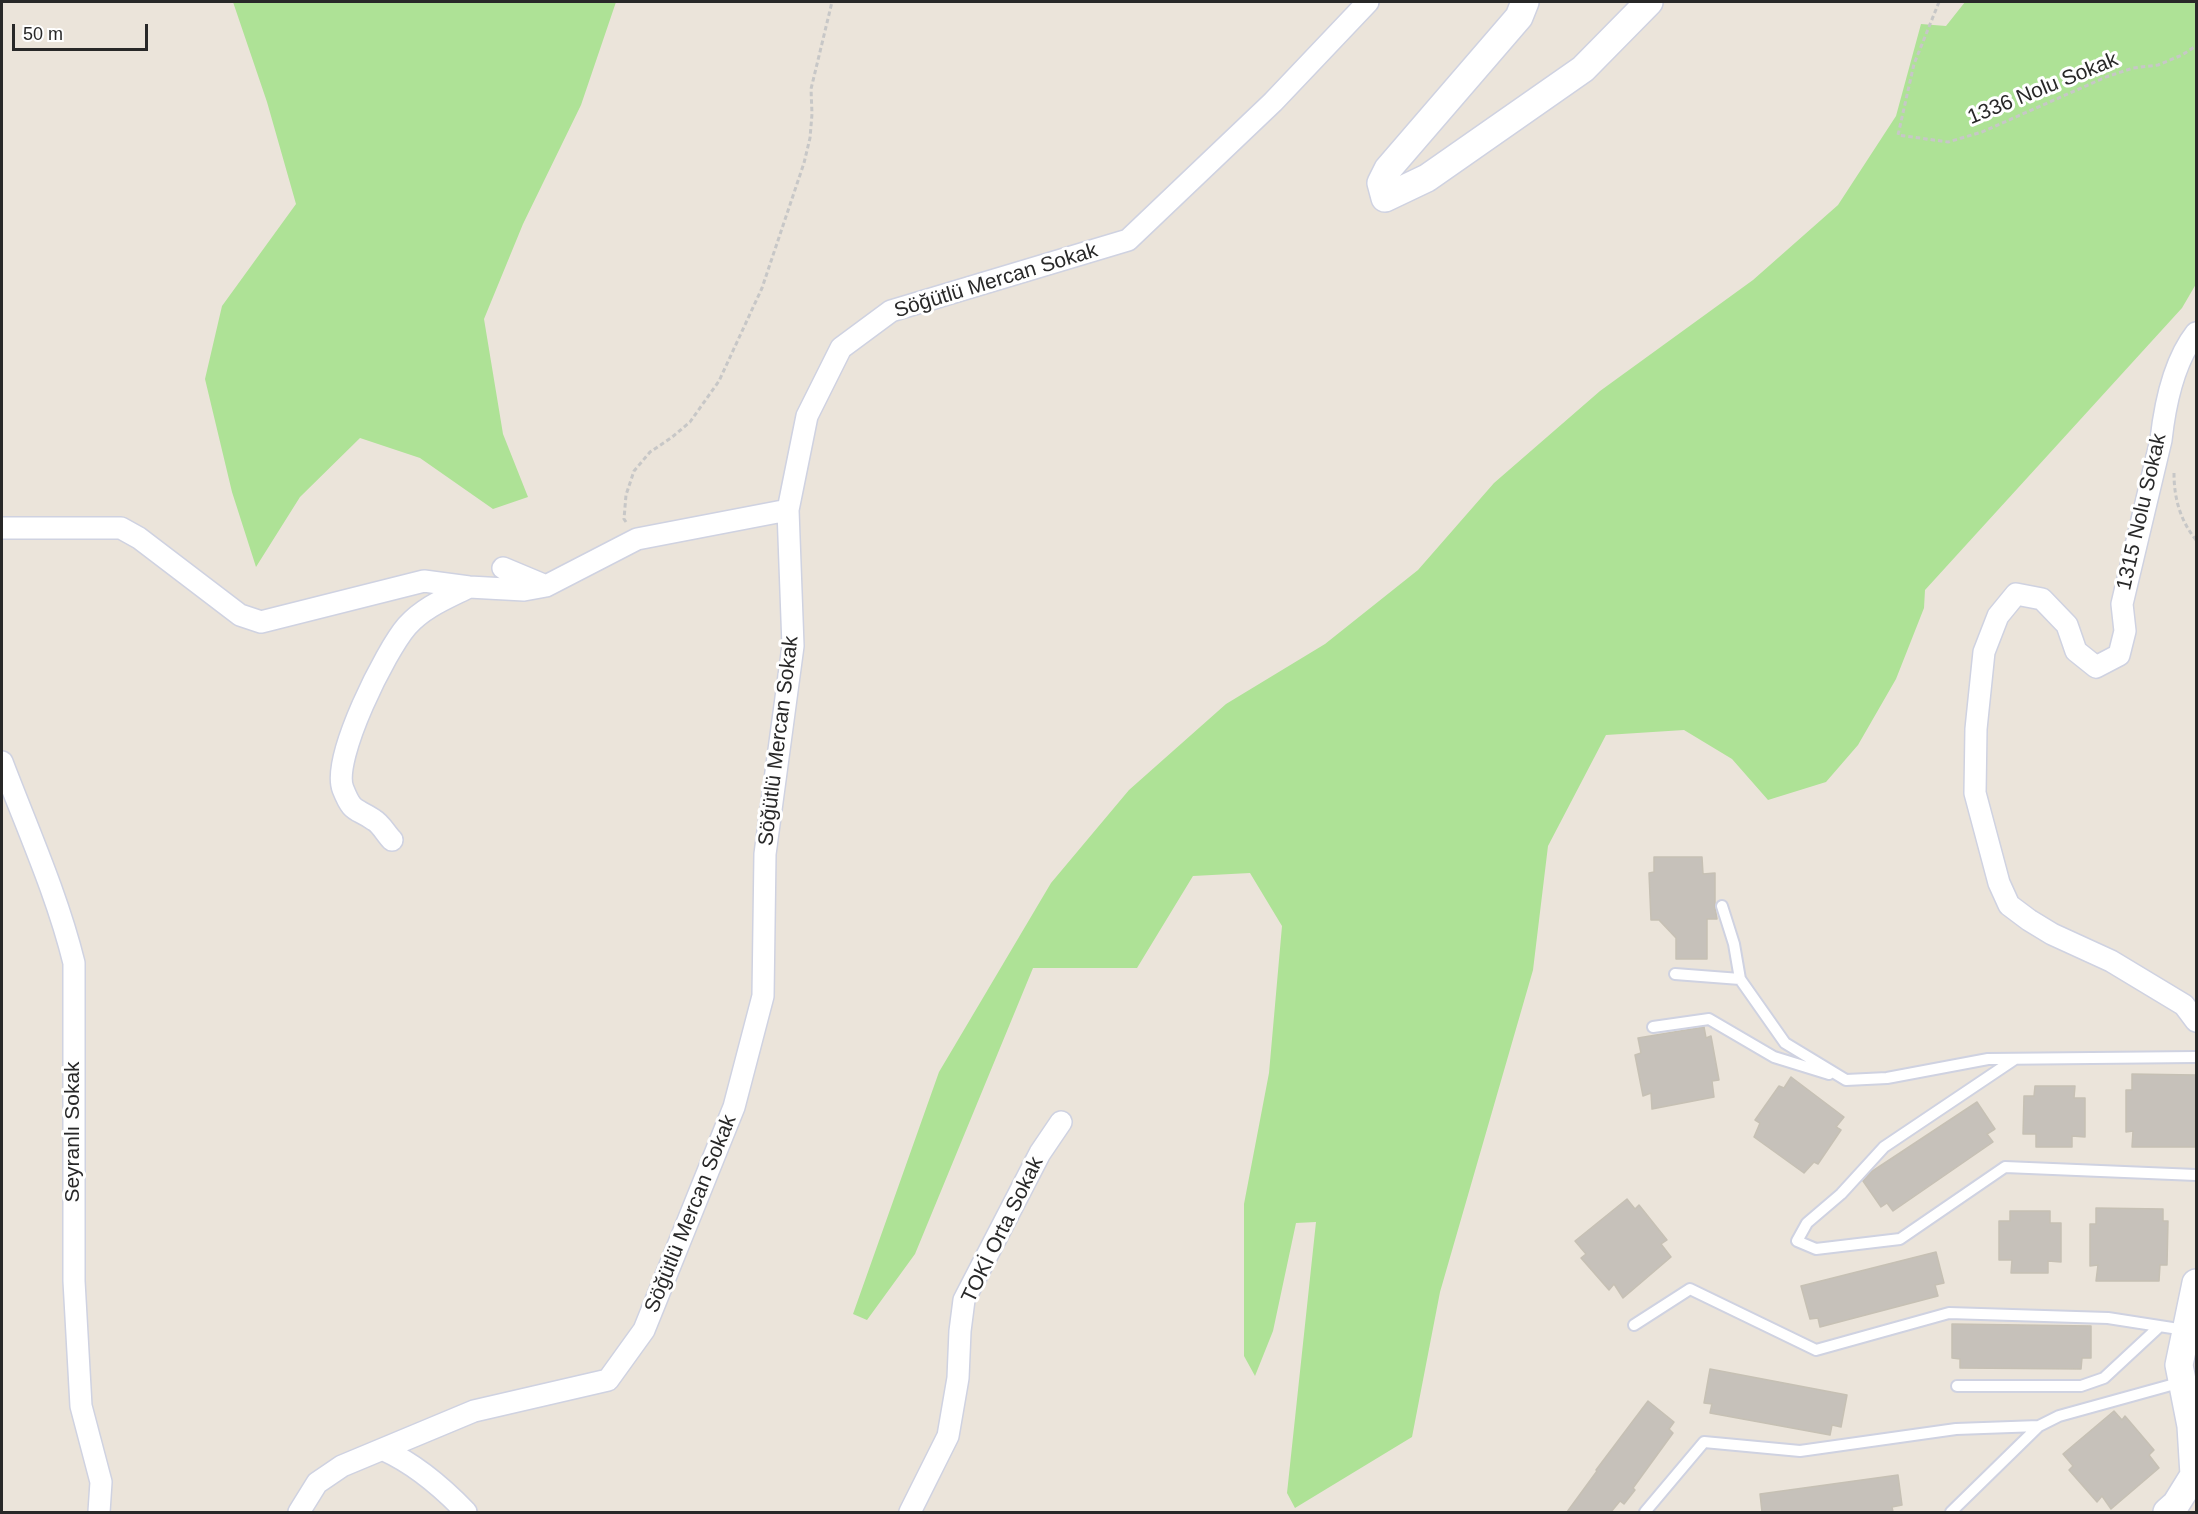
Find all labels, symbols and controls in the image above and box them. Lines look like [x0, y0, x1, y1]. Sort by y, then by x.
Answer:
scale bar [15, 12, 152, 50]
text: 50 m [23, 24, 63, 44]
street label: 1336 Nolu Sokak [1964, 47, 2122, 131]
street label: Söğütlü Mercan Sokak [891, 238, 1101, 324]
street label: 1315 Nolu Sokak [2112, 431, 2172, 593]
street label: Söğütlü Mercan Sokak [754, 635, 804, 847]
street label: Seyranlı Sokak [60, 1061, 86, 1203]
street label: Söğütlü Mercan Sokak [640, 1111, 742, 1317]
street label: TOKİ Orta Sokak [957, 1153, 1049, 1307]

